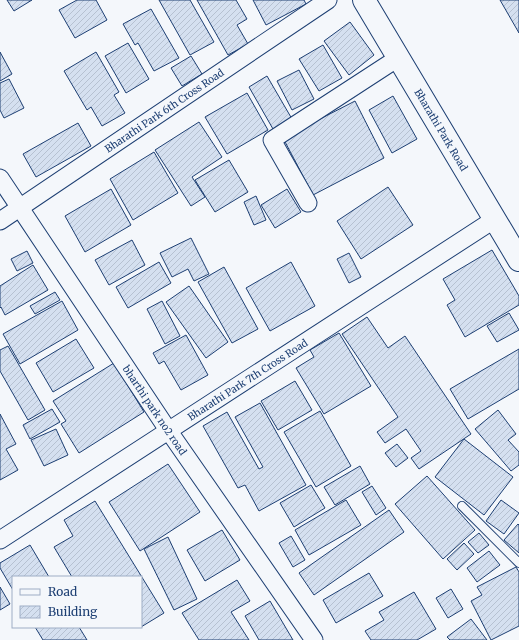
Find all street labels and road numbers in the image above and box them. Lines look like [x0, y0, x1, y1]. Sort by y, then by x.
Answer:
street label: Bharathi Park 6th Cross Road [102, 66, 227, 156]
street label: Bharathi Park Road [411, 87, 470, 173]
street label: Bharathi Park 7th Cross Road [185, 336, 310, 424]
street label: bharthi park no2 road [119, 362, 189, 458]

